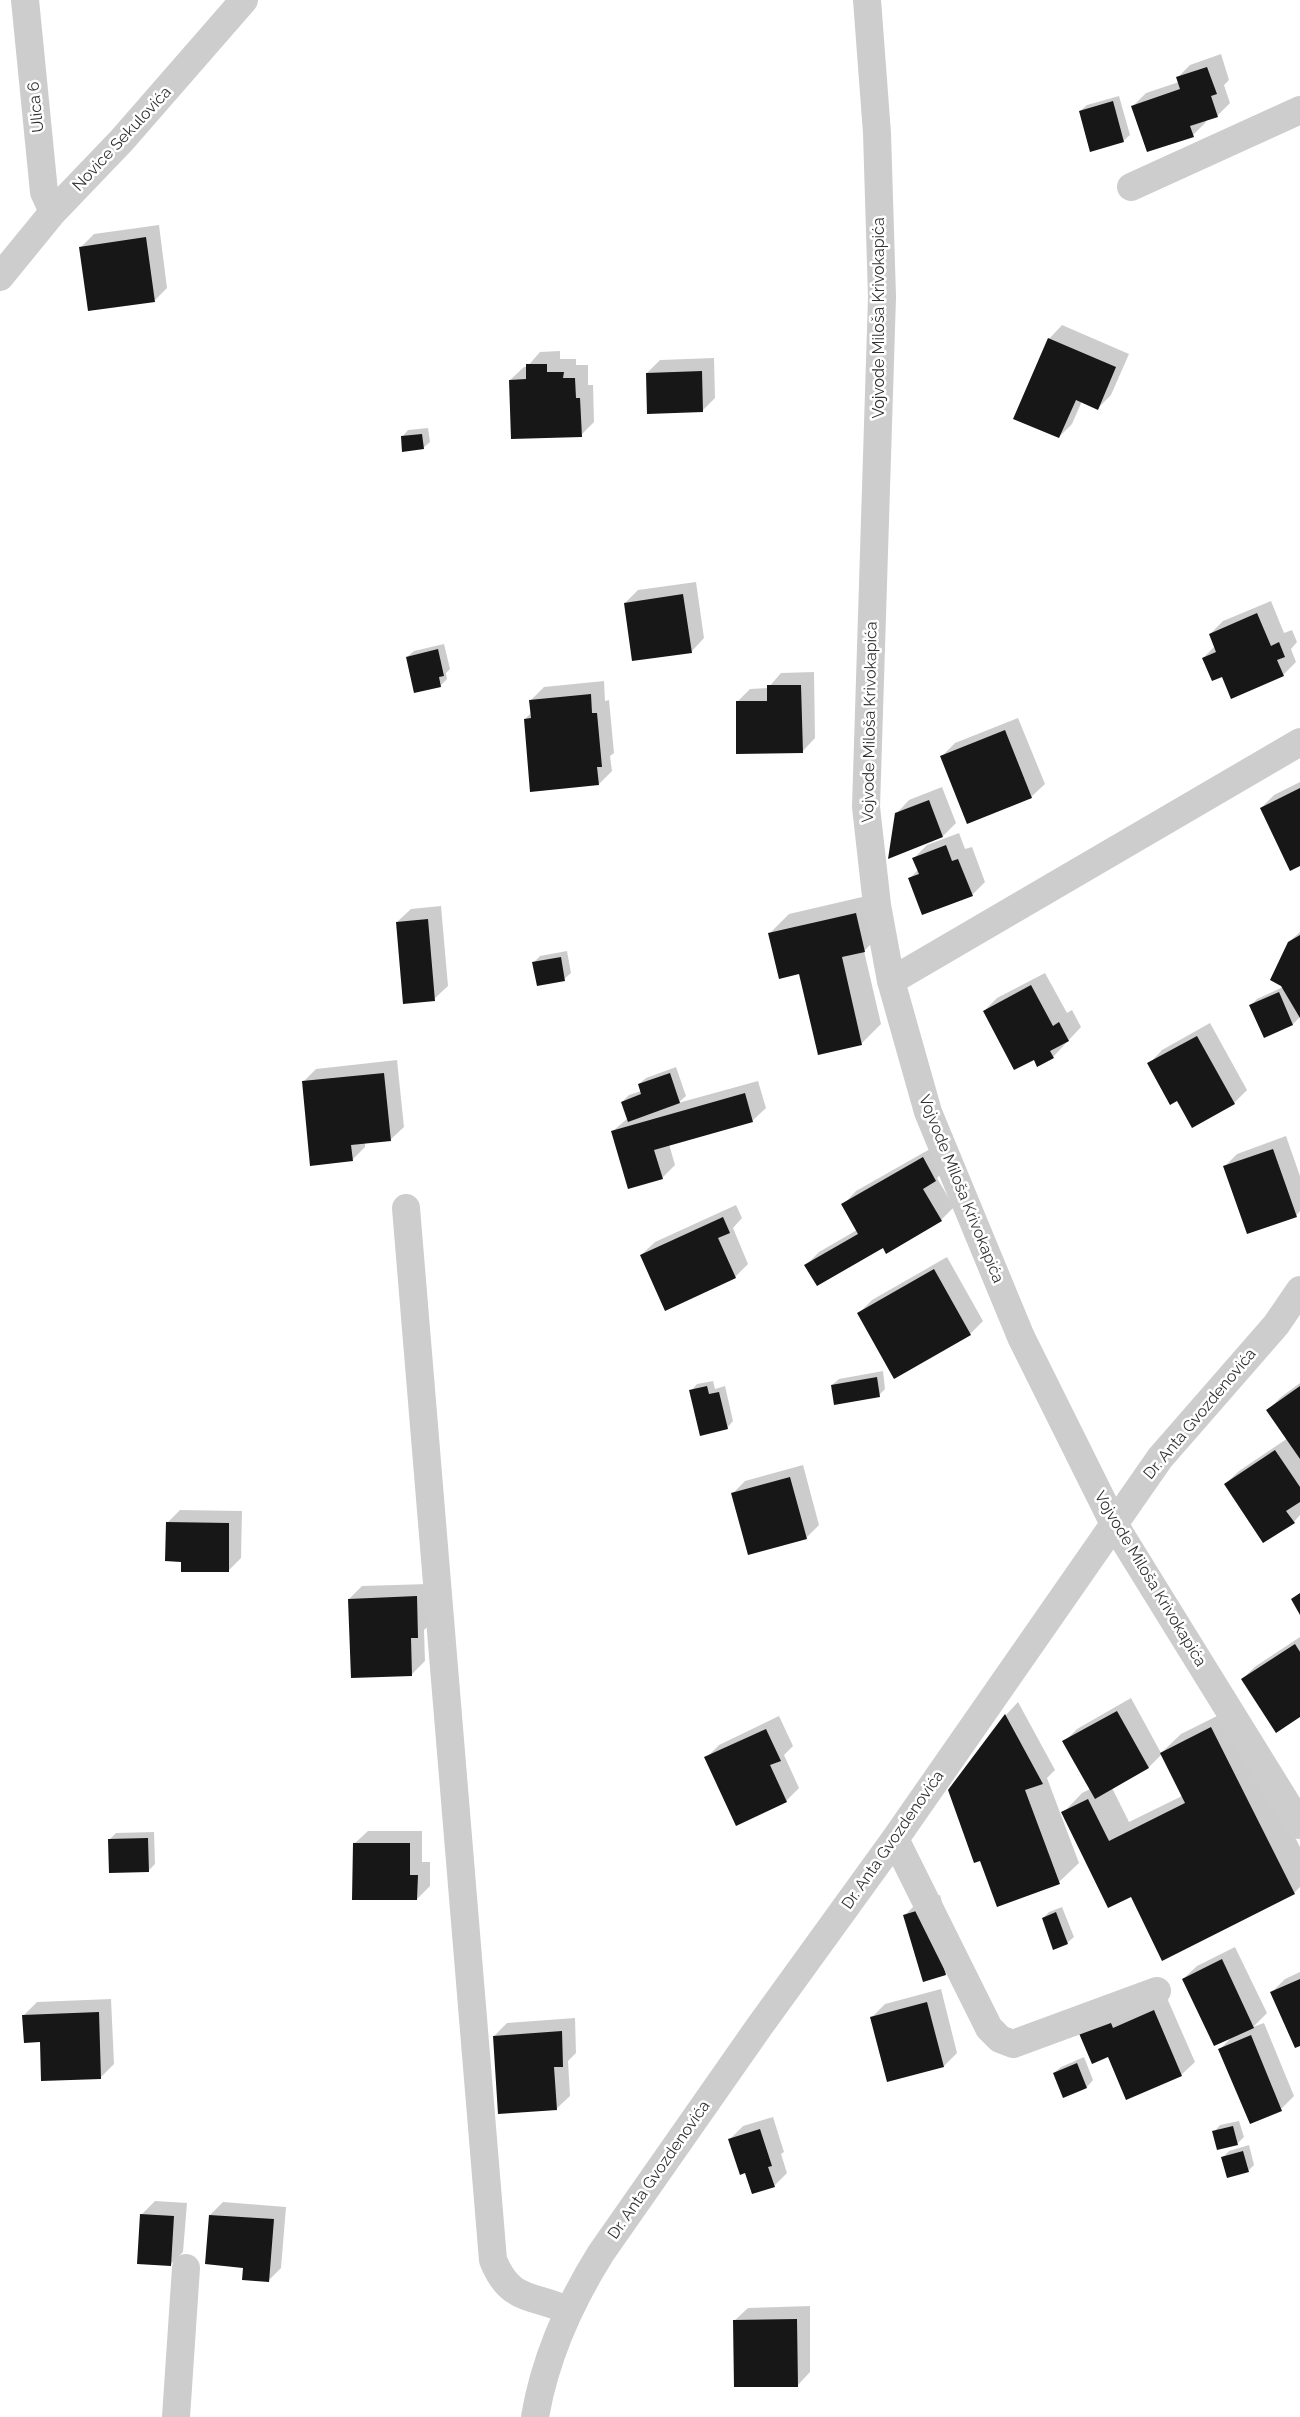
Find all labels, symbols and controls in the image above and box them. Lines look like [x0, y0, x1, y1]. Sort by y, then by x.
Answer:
street label: Ulica 6 [24, 81, 48, 133]
street label: Novice Sekulovića [69, 83, 175, 195]
street label: Vojvode Miloša Krivokapića [869, 217, 889, 419]
street label: Vojvode Miloša Krivokapića [859, 621, 881, 823]
street label: Vojvode Miloša Krivokapića [914, 1092, 1008, 1286]
street label: Dr. Anta Gvozdenovića [1140, 1345, 1260, 1483]
street label: Vojvode Miloša Krivokapića [1090, 1488, 1210, 1670]
street label: Dr. Anta Gvozdenovića [838, 1767, 948, 1913]
street label: Dr. Anta Gvozdenovića [604, 2097, 714, 2243]

